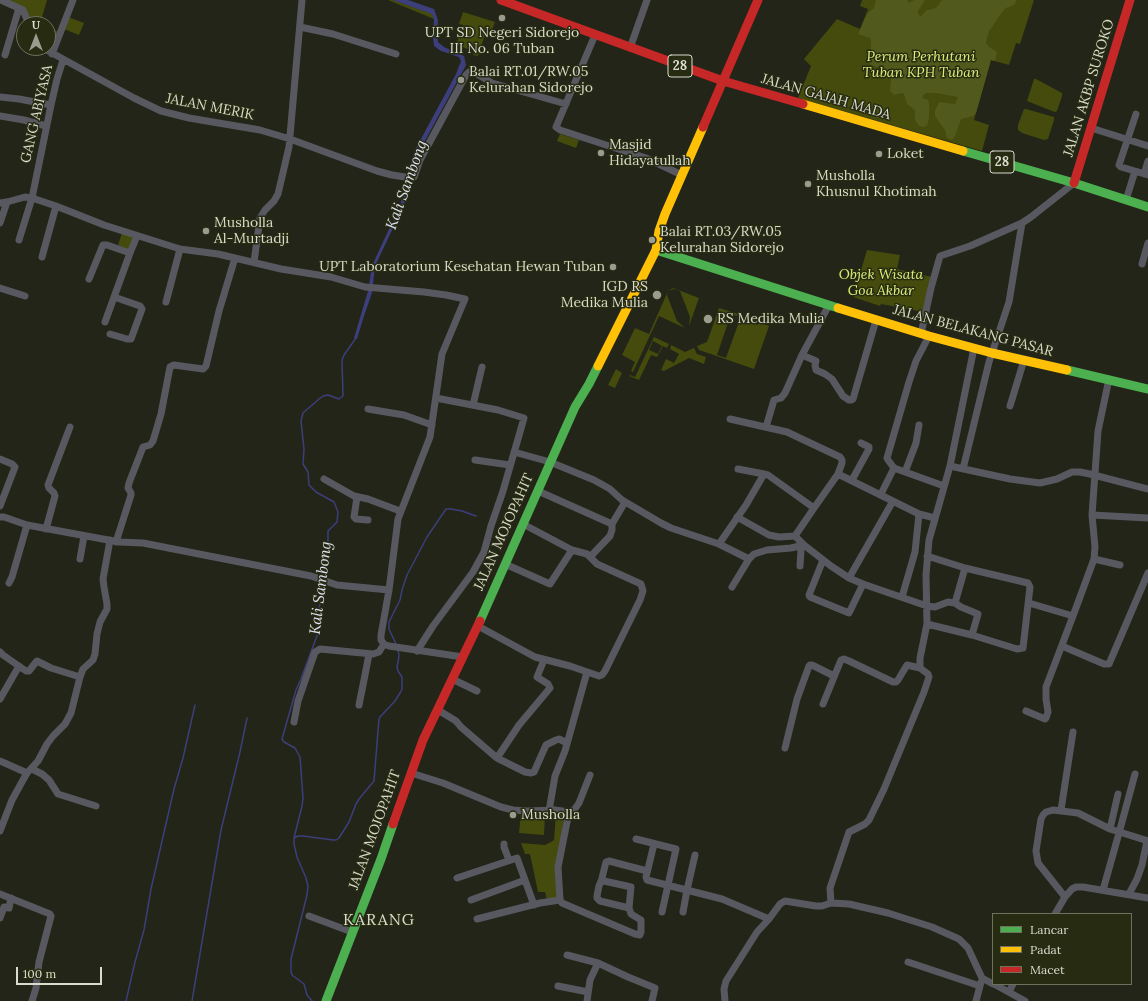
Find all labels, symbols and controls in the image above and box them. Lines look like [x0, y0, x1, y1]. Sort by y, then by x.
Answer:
marker: UPT SD Negeri Sidorejo III No. 06 Tuban [497, 13, 507, 23]
north arrow [16, 16, 56, 56]
street label: JALAN AKBP SUROKO [1060, 17, 1118, 159]
text: U [32, 18, 40, 32]
place label: UPT SD Negeri Sidorejo III No. 06 Tuban [425, 25, 579, 58]
park label: Perum Perhutani Tuban KPH Tuban [862, 49, 980, 82]
road number: 28 [668, 55, 692, 77]
street label: GANG ABIYASA [18, 63, 56, 165]
place label: Balai RT.01/RW.05 Kelurahan Sidorejo [469, 64, 593, 96]
street label: JALAN GAJAH MADA [759, 70, 893, 124]
marker: Balai RT.01/RW.05 Kelurahan Sidorejo [456, 75, 466, 85]
street label: JALAN MERIK [164, 90, 256, 124]
place label: Masjid Hidayatullah [609, 137, 691, 170]
water label: Kali Sambong [383, 138, 431, 232]
place label: Loket [887, 146, 924, 162]
marker: Masjid Hidayatullah [596, 148, 606, 158]
marker: Loket [874, 149, 884, 159]
road number: 28 [990, 151, 1014, 173]
place label: Musholla Khusnul Khotimah [816, 168, 937, 200]
marker: Musholla Khusnul Khotimah [803, 179, 813, 189]
place label: Musholla Al-Murtadji [214, 215, 289, 248]
place label: Balai RT.03/RW.05 Kelurahan Sidorejo [660, 224, 784, 256]
marker: Musholla Al-Murtadji [201, 226, 211, 236]
marker: Balai RT.03/RW.05 Kelurahan Sidorejo [647, 235, 657, 245]
place label: UPT Laboratorium Kesehatan Hewan Tuban [319, 259, 605, 275]
marker: UPT Laboratorium Kesehatan Hewan Tuban [608, 262, 618, 272]
park label: Objek Wisata Goa Akbar [839, 267, 923, 300]
place label: IGD RS Medika Mulia [561, 279, 648, 312]
marker: IGD RS Medika Mulia [651, 289, 663, 301]
street label: JALAN BELAKANG PASAR [891, 302, 1055, 360]
place label: RS Medika Mulia [717, 311, 825, 327]
marker: RS Medika Mulia [702, 313, 714, 325]
street label: JALAN MOJOPAHIT [471, 471, 537, 593]
water label: Kali Sambong [306, 541, 336, 635]
street label: JALAN MOJOPAHIT [346, 768, 404, 892]
place label: Musholla [521, 807, 580, 823]
marker: Musholla [508, 810, 518, 820]
district label: KARANG [343, 910, 415, 930]
legend [992, 913, 1132, 985]
text: Lancar [1030, 922, 1068, 937]
text: Padat [1030, 942, 1061, 957]
scale bar [18, 959, 104, 985]
text: Macet [1030, 962, 1065, 977]
text: 100 m [23, 966, 56, 981]

